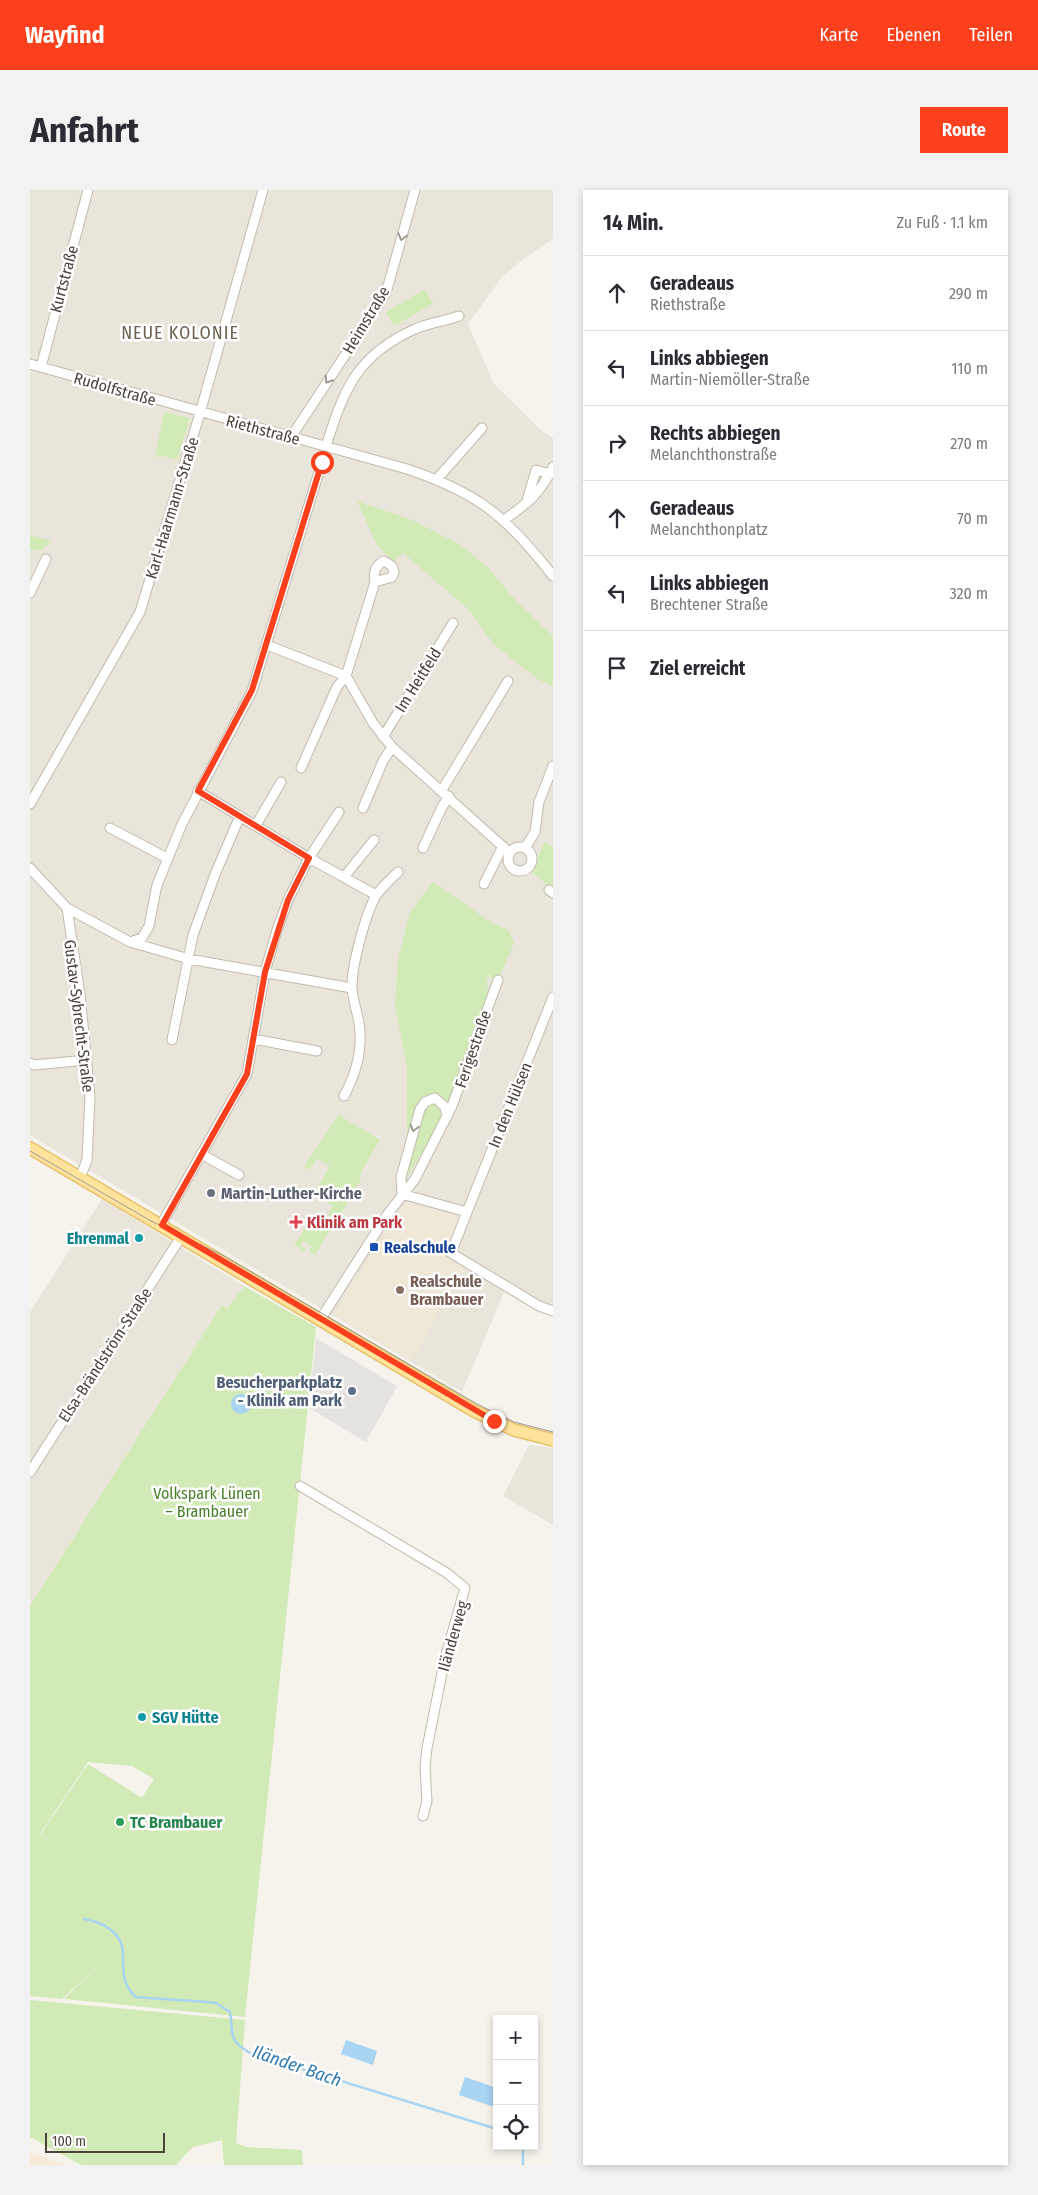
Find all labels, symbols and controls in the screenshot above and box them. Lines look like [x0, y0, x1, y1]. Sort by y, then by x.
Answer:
text: Wayfind [25, 21, 105, 49]
text: Karte [819, 24, 858, 46]
text: Ebenen [886, 24, 941, 46]
text: Teilen [969, 24, 1013, 46]
button: Route [920, 107, 1008, 153]
text: Anfahrt [30, 109, 139, 151]
text: 14 Min. [603, 210, 663, 236]
text: Zu Fuß · 1.1 km [897, 213, 988, 232]
one-way arrow [397, 232, 407, 240]
street label: Kurtstraße [46, 243, 82, 315]
text: Geradeaus [650, 272, 734, 295]
icon: ahead [603, 279, 631, 307]
street label: Heimstraße [338, 283, 394, 357]
text: 290 m [949, 284, 988, 303]
text: Riethstraße [650, 295, 726, 314]
district label: NEUE KOLONIE [121, 322, 239, 344]
text: Links abbiegen [650, 347, 769, 370]
icon: left [603, 354, 631, 382]
text: 110 m [951, 359, 988, 378]
street label: Rudolfstraße [72, 368, 158, 410]
text: Martin-Niemöller-Straße [650, 370, 810, 389]
one-way arrow [325, 375, 335, 384]
street label: Riethstraße [224, 411, 302, 449]
text: Rechts abbiegen [650, 422, 780, 445]
icon: right [603, 429, 631, 457]
text: 270 m [950, 434, 988, 453]
street label: Karl-Haarmann-Straße [141, 435, 203, 581]
text: Melanchthonstraße [650, 445, 777, 464]
route start [311, 451, 334, 474]
text: Geradeaus [650, 497, 734, 520]
icon: ahead [603, 504, 631, 532]
text: 70 m [957, 509, 988, 528]
text: Melanchthonplatz [650, 520, 768, 539]
text: Links abbiegen [650, 572, 769, 595]
icon: left [603, 579, 631, 607]
text: 320 m [949, 584, 988, 603]
text: Brechtener Straße [650, 595, 768, 614]
street label: Im Heitfeld [391, 644, 445, 716]
icon: arrive [603, 654, 631, 682]
text: Ziel erreicht [650, 657, 746, 680]
street label: Gustav-Sybrecht-Straße [60, 939, 98, 1093]
street label: Ferigestraße [451, 1008, 495, 1090]
street label: In den Hülsen [484, 1059, 536, 1151]
one-way arrow [409, 1123, 420, 1132]
place label: Martin-Luther-Kirche [221, 1184, 362, 1203]
marker: Martin-Luther-Kirche [205, 1187, 217, 1199]
place label: Klinik am Park [307, 1213, 403, 1232]
marker: Klinik am Park [289, 1215, 303, 1229]
place label: Ehrenmal [67, 1229, 130, 1248]
marker: Ehrenmal [133, 1232, 145, 1244]
place label: Realschule [384, 1238, 456, 1257]
marker: Realschule [368, 1241, 380, 1253]
place label: Realschule Brambauer [410, 1272, 483, 1309]
street label: Elsa-Brändström-Straße [54, 1284, 156, 1426]
marker: Realschule Brambauer [394, 1284, 406, 1296]
place label: Besucherparkplatz - Klinik am Park [217, 1373, 343, 1410]
marker: Besucherparkplatz - Klinik am Park [346, 1385, 358, 1397]
route end [483, 1410, 506, 1433]
park label: Volkspark Lünen – Brambauer [153, 1484, 261, 1521]
street label: Iländerweg [434, 1598, 472, 1674]
place label: SGV Hütte [152, 1708, 219, 1727]
marker: SGV Hütte [136, 1711, 148, 1723]
place label: TC Brambauer [130, 1813, 222, 1832]
marker: TC Brambauer [114, 1816, 126, 1828]
map controls [493, 2015, 538, 2150]
button: + [493, 2015, 538, 2060]
water label: Iländer Bach [249, 2040, 345, 2092]
button: − [493, 2060, 538, 2105]
button: locate [493, 2105, 538, 2150]
scale bar [45, 2130, 165, 2153]
text: 100 m [52, 2133, 86, 2150]

